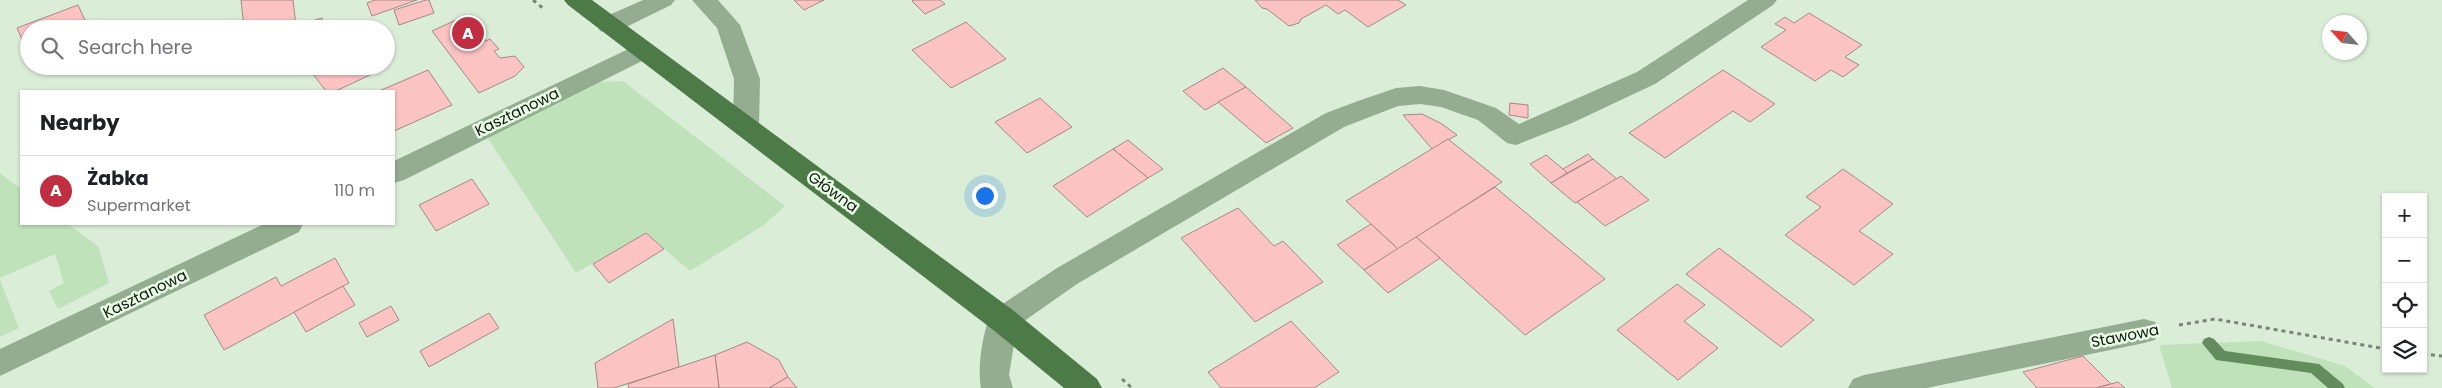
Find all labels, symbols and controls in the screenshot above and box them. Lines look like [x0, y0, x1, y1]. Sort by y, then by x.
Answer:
pin: A [452, 14, 484, 52]
north arrow [2322, 15, 2367, 60]
search box [20, 20, 395, 75]
icon: search [38, 34, 66, 62]
text: Search here [78, 34, 192, 61]
street label: Kasztanowa [471, 82, 562, 141]
text: Nearby [40, 108, 120, 137]
text: Żabka [87, 165, 149, 192]
street label: Główna [804, 166, 863, 217]
text: A [50, 179, 62, 202]
text: 110 m [334, 179, 375, 202]
your location [972, 183, 998, 209]
map controls [2382, 193, 2427, 373]
button: + [2382, 193, 2427, 238]
text: Supermarket [87, 194, 191, 217]
button: − [2382, 238, 2427, 283]
street label: Kasztanowa [99, 264, 190, 323]
button: locate [2382, 283, 2427, 328]
street label: Stawowa [2089, 319, 2161, 352]
button: layers [2382, 328, 2427, 373]

